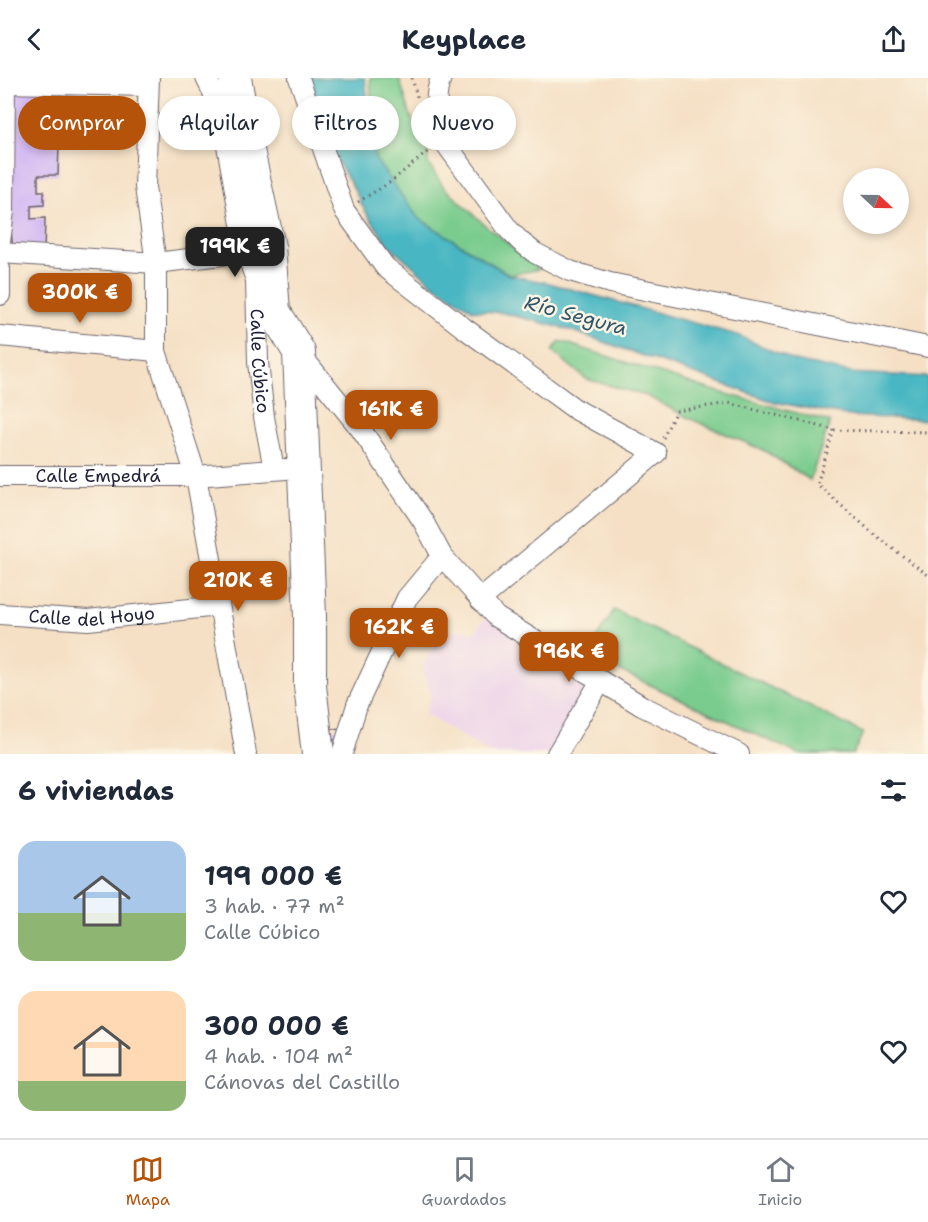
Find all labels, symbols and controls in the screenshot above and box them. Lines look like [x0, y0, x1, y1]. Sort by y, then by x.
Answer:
text: Keyplace [401, 21, 527, 58]
icon: back [18, 23, 51, 56]
icon: share [877, 23, 910, 56]
chip: Comprar [18, 96, 146, 150]
chip: Alquilar [158, 96, 280, 150]
chip: Filtros [292, 96, 399, 150]
chip: Nuevo [411, 96, 516, 150]
north arrow [843, 168, 909, 234]
map controls [843, 168, 909, 234]
pin: 199K € [186, 227, 284, 278]
text: 199K € [199, 233, 271, 259]
pin: 300K € [31, 273, 129, 324]
text: 300K € [42, 279, 118, 305]
water label: Río Segura [522, 289, 630, 341]
street label: Calle Cúbico [245, 308, 276, 414]
pin: 161K € [342, 390, 440, 441]
text: 161K € [359, 396, 423, 422]
street label: Calle Empedrá [35, 464, 161, 488]
pin: 210K € [189, 561, 287, 612]
text: 210K € [203, 567, 273, 593]
street label: Calle del Hoyo [28, 601, 156, 632]
pin: 162K € [350, 608, 448, 659]
text: 162K € [364, 614, 434, 640]
pin: 196K € [520, 632, 618, 683]
text: 196K € [533, 638, 605, 664]
text: 6 viviendas [18, 773, 174, 808]
icon: filters [877, 774, 910, 807]
text: 199 000 € [204, 858, 342, 893]
icon: home [66, 865, 138, 937]
icon: heart [877, 885, 910, 918]
text: 3 hab. · 77 m² [204, 893, 345, 919]
text: Calle Cúbico [204, 919, 320, 945]
text: 300 000 € [204, 1008, 349, 1043]
icon: home [66, 1015, 138, 1087]
icon: heart [877, 1035, 910, 1068]
text: 4 hab. · 104 m² [204, 1043, 353, 1069]
text: Cánovas del Castillo [204, 1069, 400, 1095]
tab: Mapa [126, 1153, 170, 1210]
tab: Guardados [422, 1153, 507, 1210]
tab: Inicio [758, 1153, 802, 1210]

